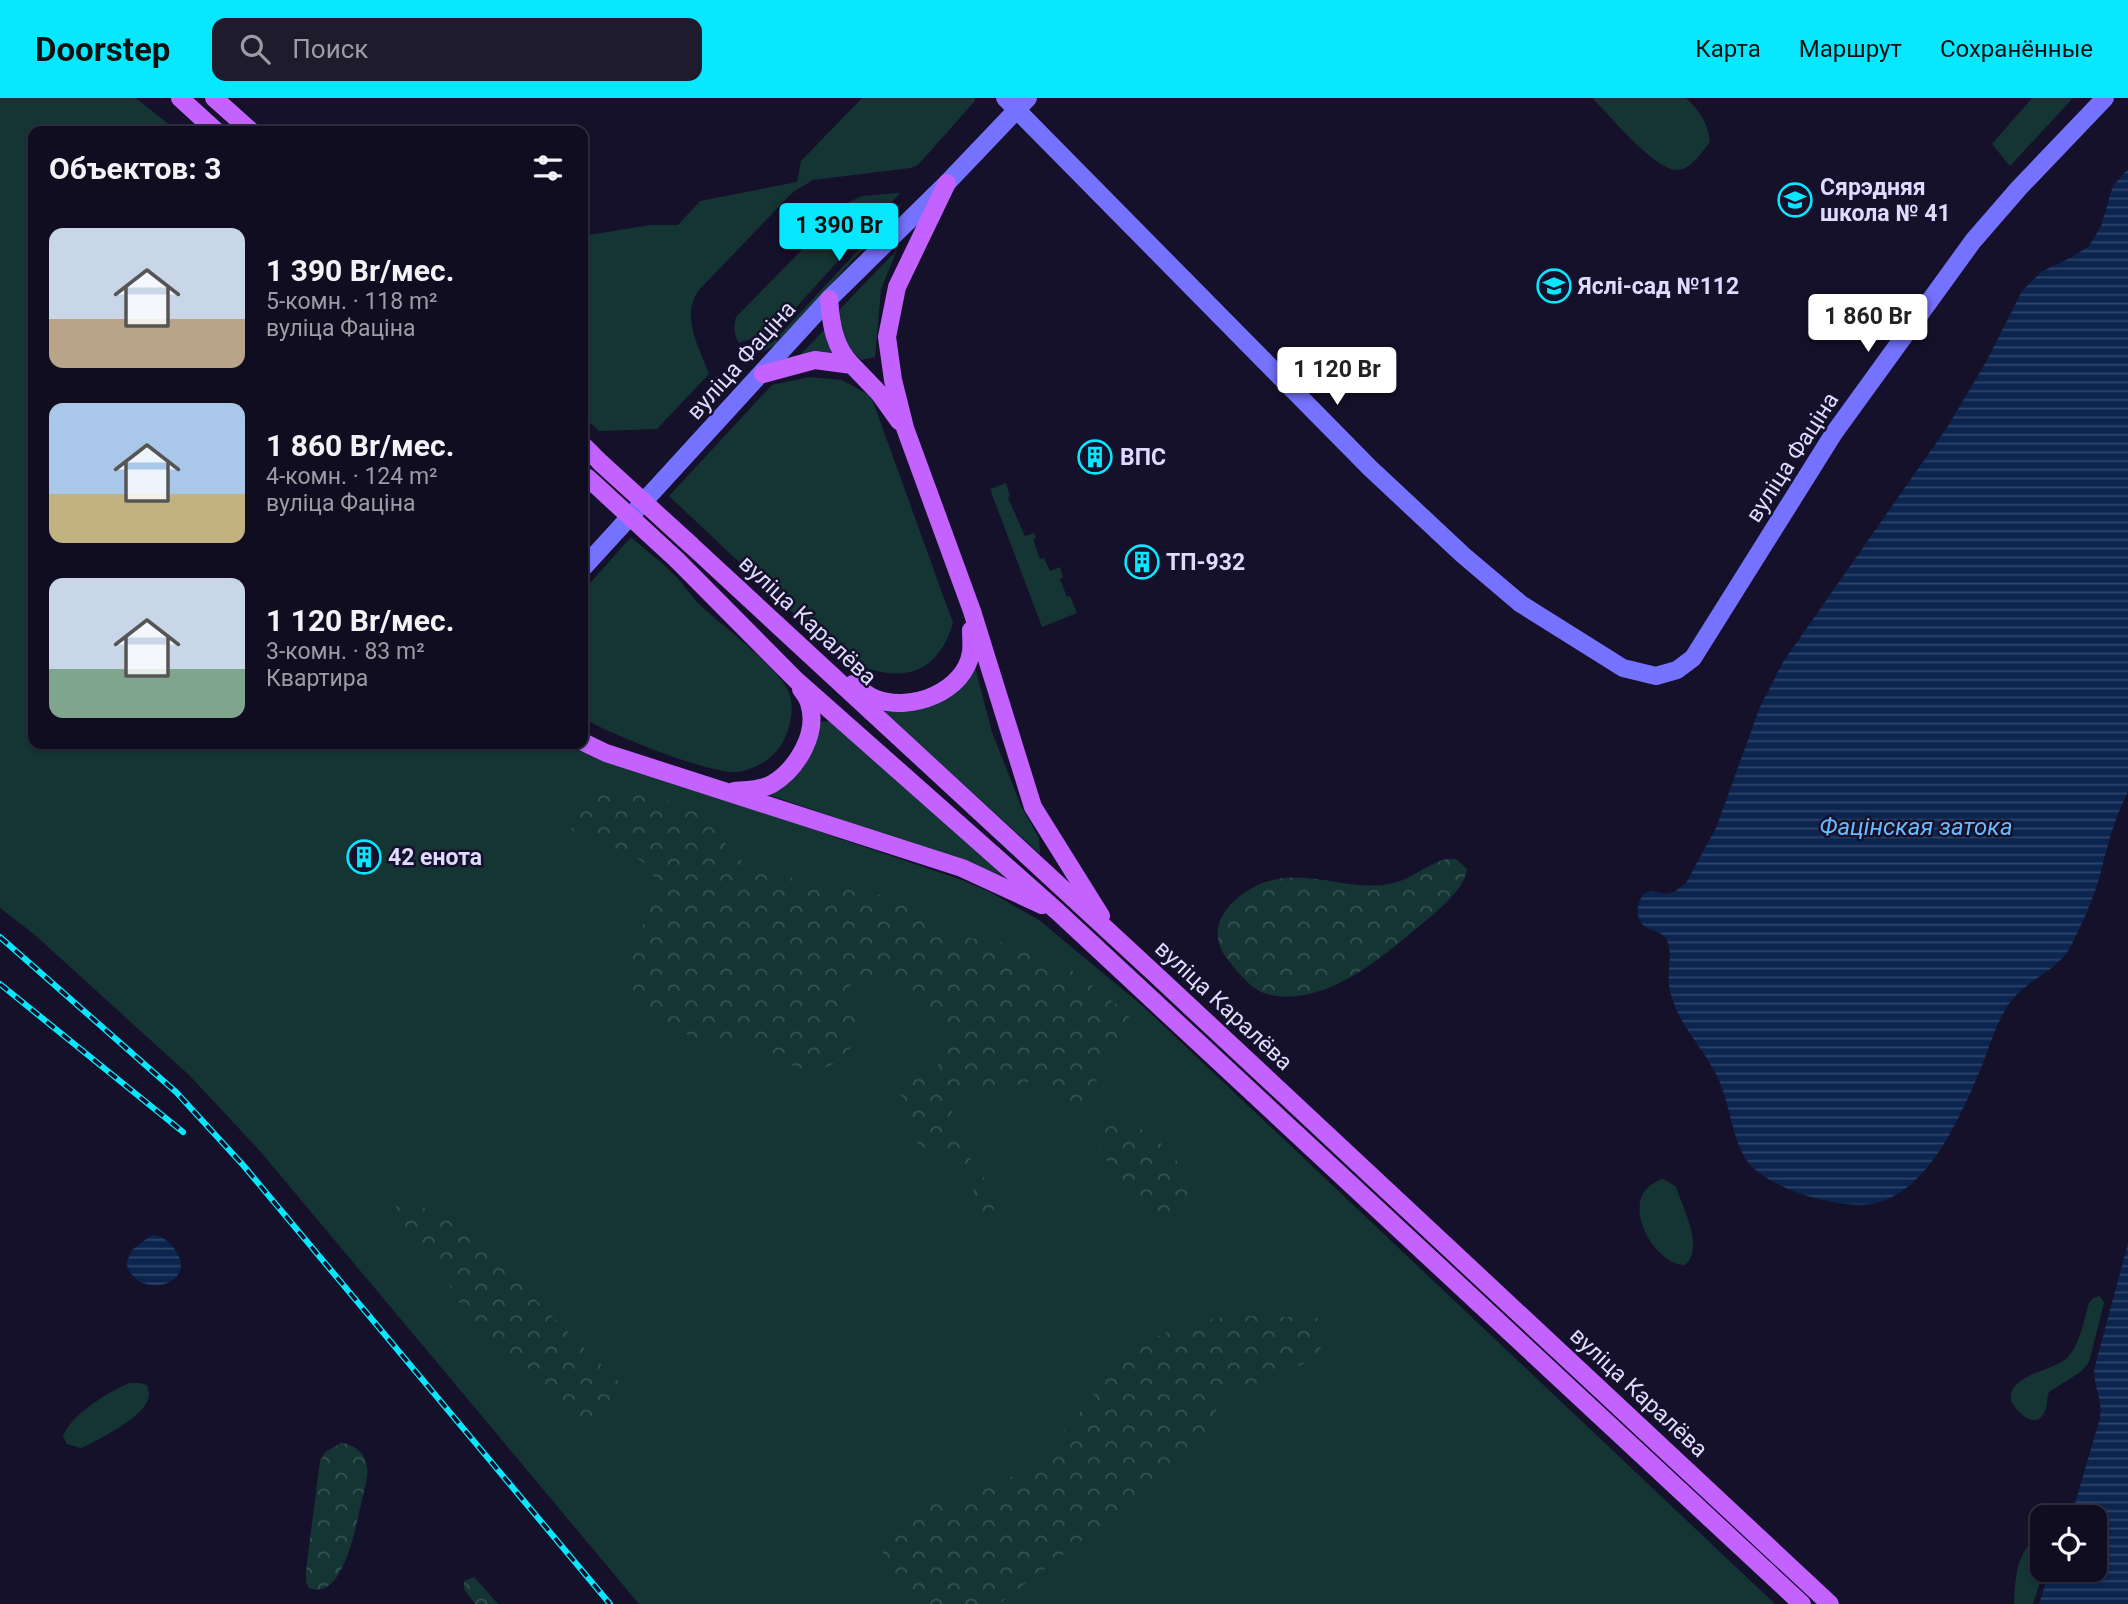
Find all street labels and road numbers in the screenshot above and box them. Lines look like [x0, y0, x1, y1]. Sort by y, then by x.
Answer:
street label: вуліца Фаціна [681, 296, 801, 425]
street label: вуліца Фаціна [1740, 387, 1844, 527]
street label: вуліца Каралёва [733, 550, 882, 691]
street label: вуліца Каралёва [1149, 935, 1298, 1076]
street label: вуліца Каралёва [1564, 1322, 1713, 1463]

